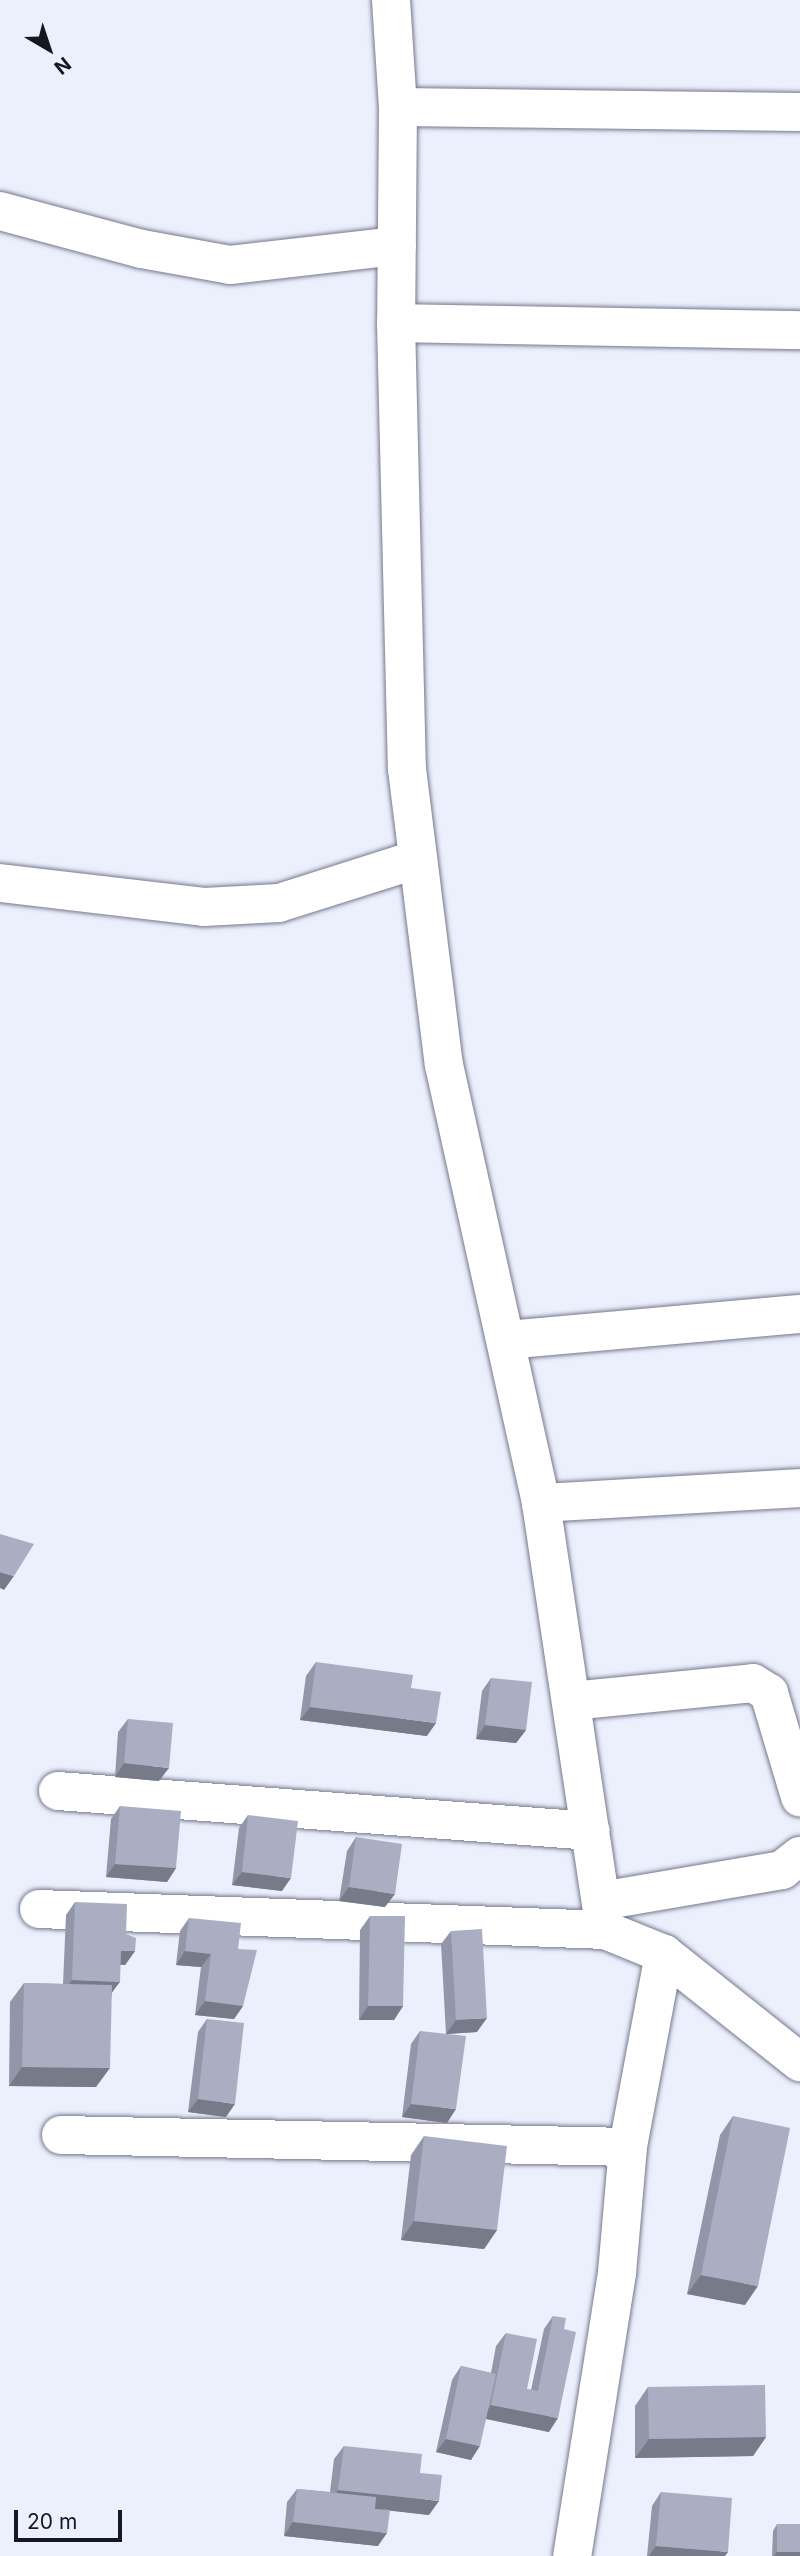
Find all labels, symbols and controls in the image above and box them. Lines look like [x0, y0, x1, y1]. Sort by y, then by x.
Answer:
north arrow [14, 14, 84, 84]
text: N [50, 52, 75, 79]
scale bar [18, 2496, 126, 2540]
text: 20 m [27, 2509, 77, 2534]

